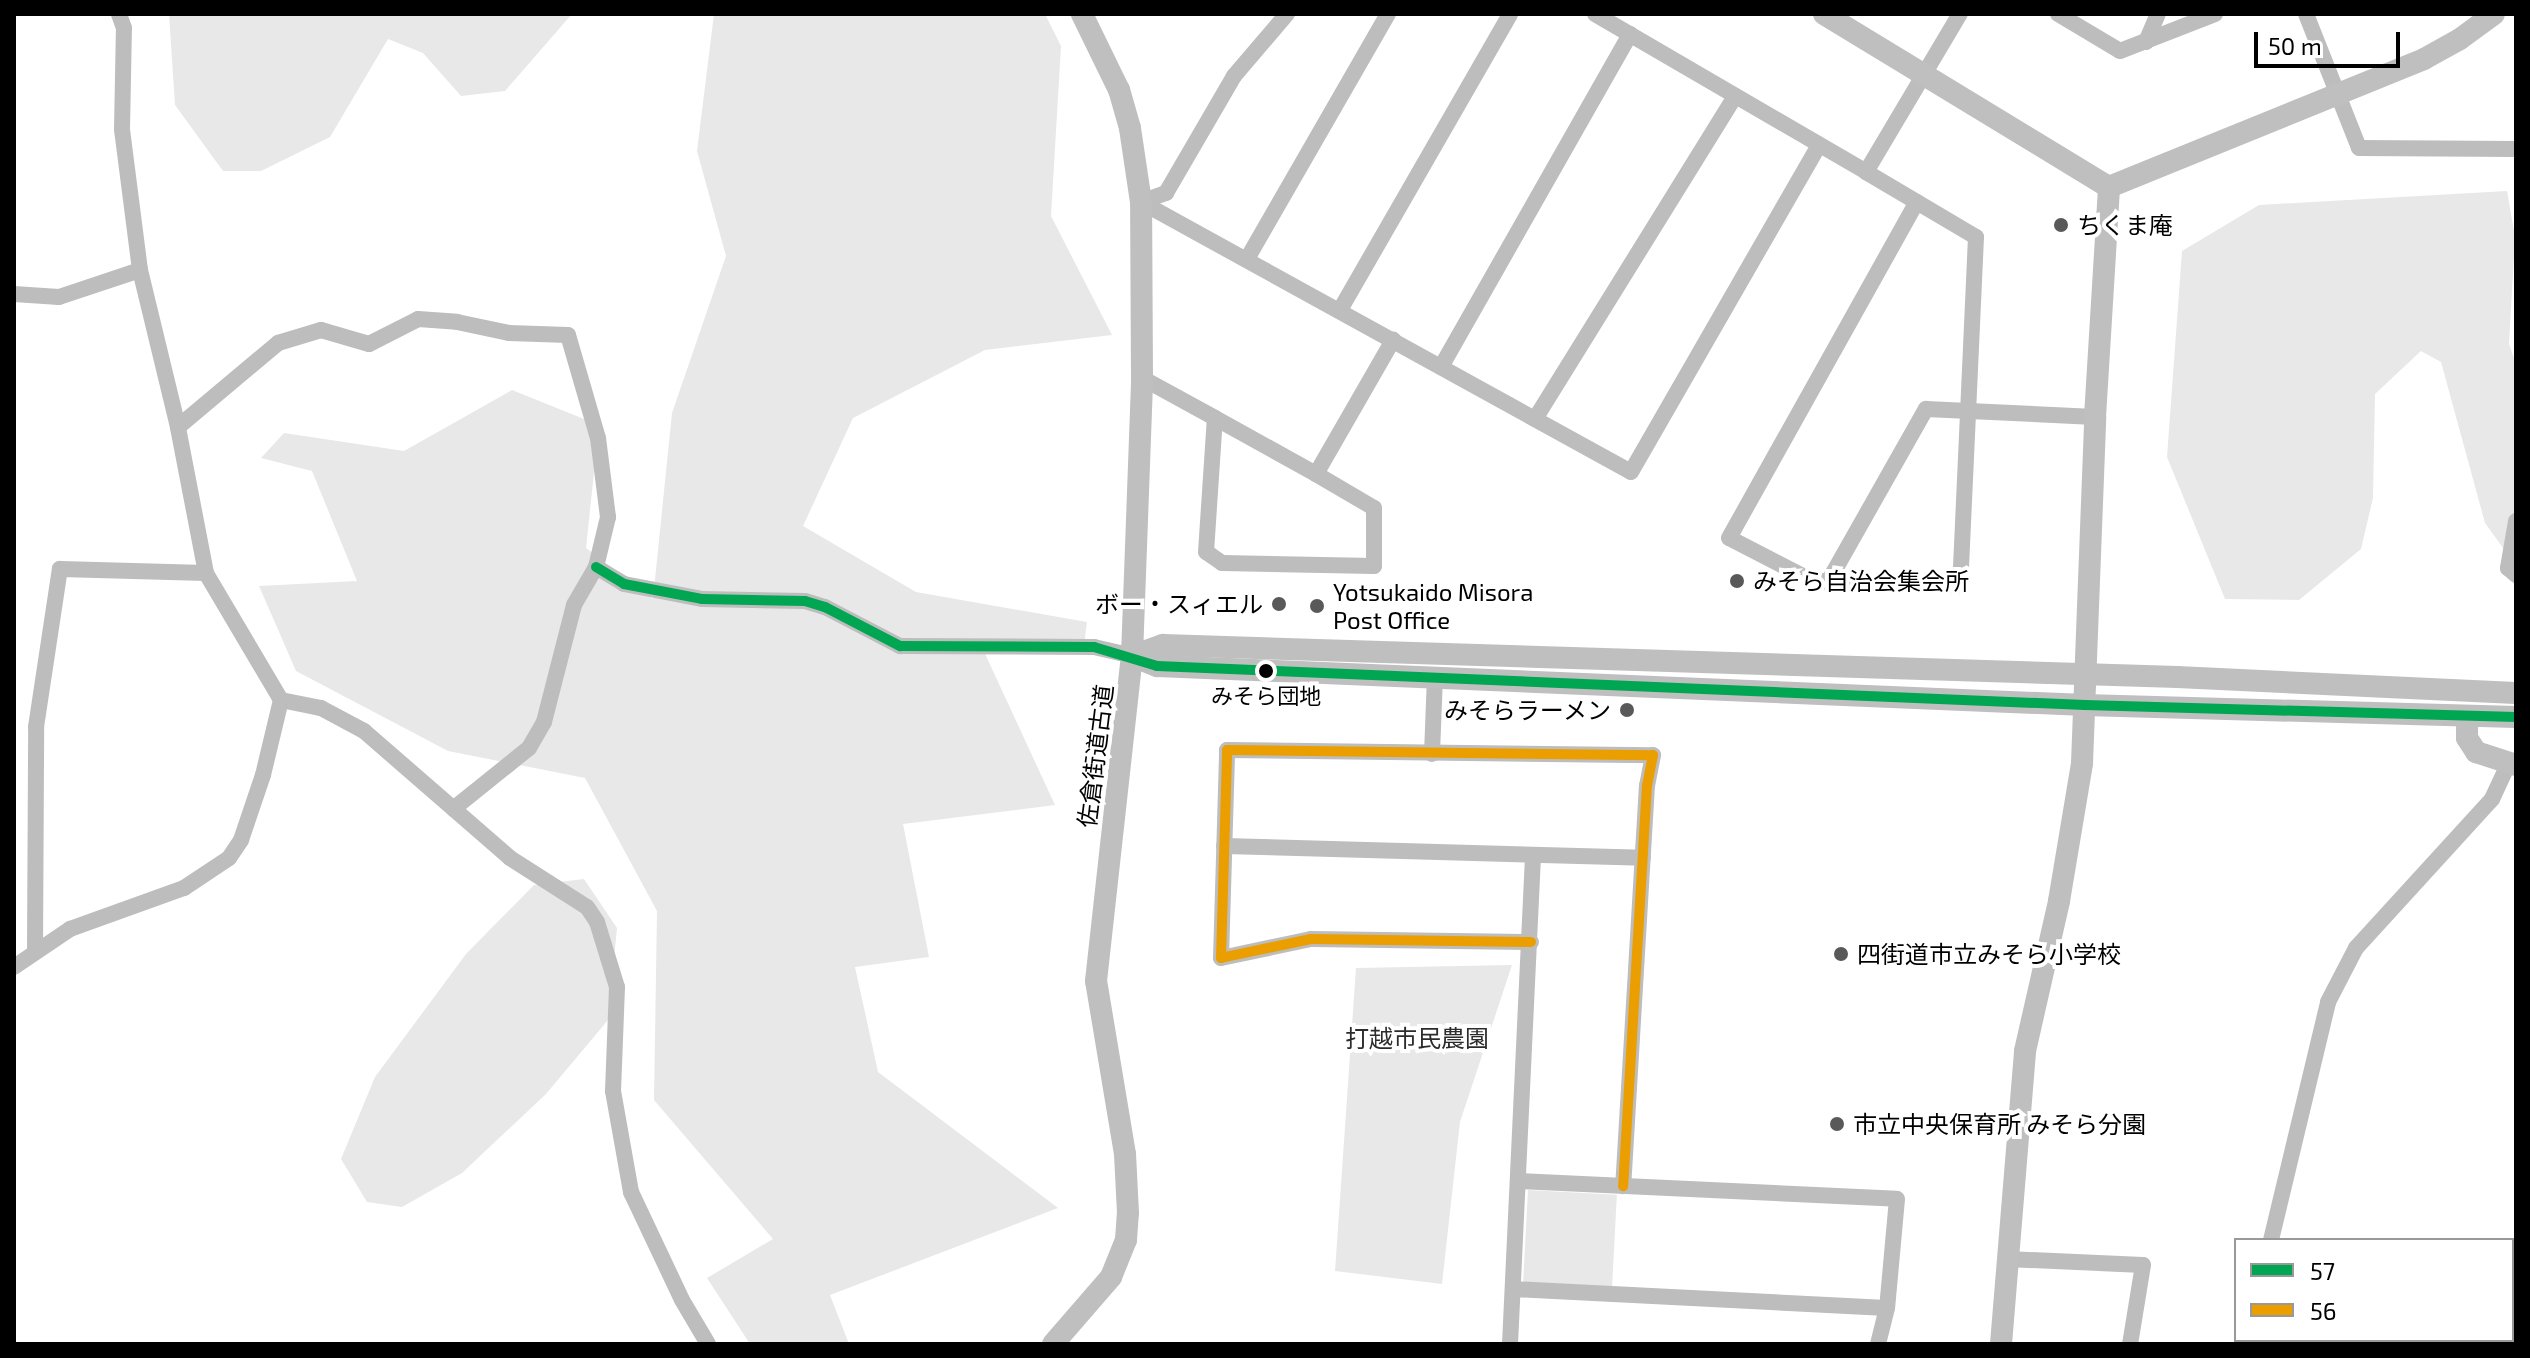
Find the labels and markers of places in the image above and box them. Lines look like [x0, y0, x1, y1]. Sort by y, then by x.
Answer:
place label: ちくま庵 [2077, 211, 2173, 239]
marker: ちくま庵 [2052, 216, 2070, 234]
place label: みそら自治会集会所 [1753, 567, 1969, 595]
marker: みそら自治会集会所 [1728, 572, 1746, 590]
place label: Yotsukaido Misora Post Office [1333, 578, 1533, 634]
place label: ボー・スィエル [1095, 590, 1263, 618]
marker: ボー・スィエル [1270, 595, 1288, 613]
marker: Yotsukaido Misora Post Office [1308, 597, 1326, 615]
marker: みそら団地 [1258, 663, 1274, 679]
place label: みそら団地 [1211, 683, 1321, 709]
place label: みそらラーメン [1443, 696, 1611, 724]
marker: みそらラーメン [1618, 701, 1636, 719]
place label: 四街道市立みそら小学校 [1857, 940, 2121, 968]
marker: 四街道市立みそら小学校 [1832, 945, 1850, 963]
place label: 市立中央保育所 みそら分園 [1853, 1110, 2146, 1138]
marker: 市立中央保育所 みそら分園 [1828, 1115, 1846, 1133]

